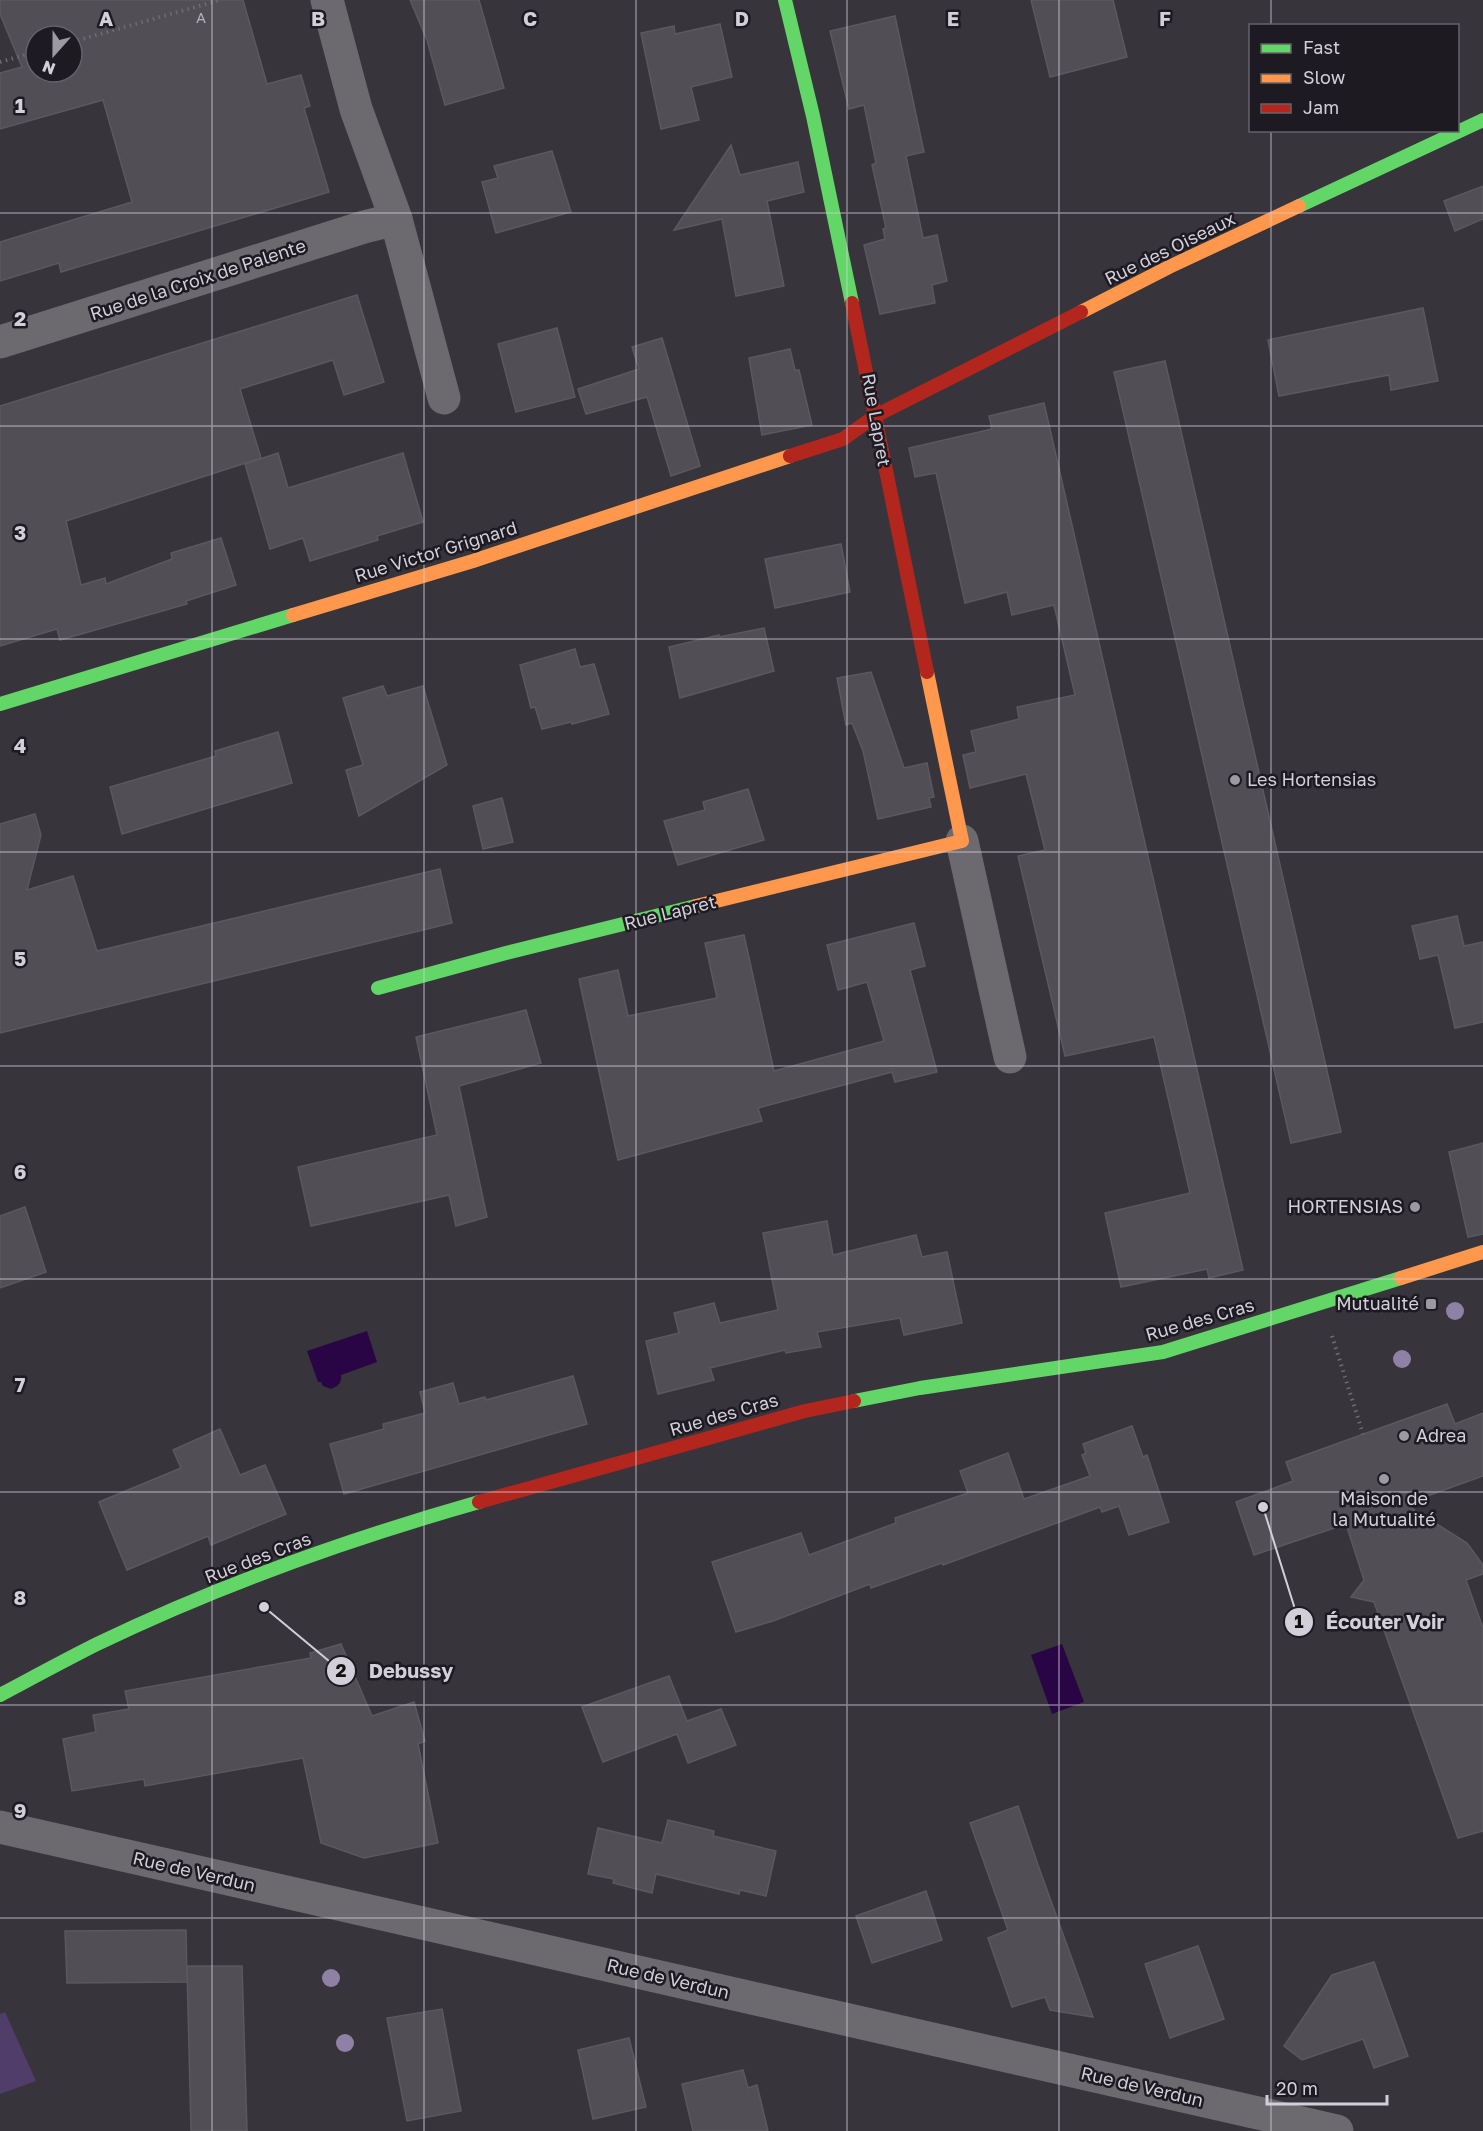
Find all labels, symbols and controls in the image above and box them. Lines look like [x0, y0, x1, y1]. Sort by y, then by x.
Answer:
text: A [99, 6, 113, 30]
text: B [311, 6, 325, 30]
text: C [523, 6, 537, 30]
text: D [735, 6, 749, 30]
text: E [947, 6, 959, 30]
text: F [1159, 6, 1171, 30]
house number: A [196, 8, 206, 26]
north arrow [24, 24, 84, 84]
legend [1249, 24, 1459, 132]
text: Fast [1303, 36, 1340, 58]
text: N [39, 56, 58, 80]
text: Slow [1303, 66, 1346, 88]
text: 1 [15, 93, 25, 117]
text: Jam [1303, 96, 1339, 118]
street label: Rue des Oiseaux [1101, 207, 1238, 289]
street label: Rue de la Croix de Palente [87, 234, 308, 324]
text: 2 [14, 306, 26, 330]
street label: Rue Lapret [858, 372, 896, 468]
street label: Rue Victor Grignard [352, 516, 520, 586]
text: 3 [14, 520, 26, 544]
text: 4 [14, 733, 26, 757]
place label: Les Hortensias [1247, 768, 1376, 790]
marker: Les Hortensias [1228, 773, 1242, 787]
street label: Rue Lapret [622, 890, 718, 934]
text: 5 [14, 946, 26, 970]
text: 6 [14, 1159, 26, 1183]
place label: HORTENSIAS [1288, 1195, 1403, 1217]
marker: HORTENSIAS [1408, 1200, 1422, 1214]
place label: Mutualité [1336, 1292, 1419, 1314]
street label: Rue des Cras [1143, 1293, 1257, 1345]
marker: Mutualité [1424, 1297, 1438, 1311]
text: 7 [15, 1372, 26, 1396]
street label: Rue des Cras [667, 1388, 781, 1440]
place label: Adrea [1416, 1424, 1466, 1446]
marker: Adrea [1397, 1429, 1411, 1443]
marker: Maison de la Mutualité [1377, 1472, 1391, 1486]
place label: Maison de la Mutualité [1332, 1487, 1436, 1530]
street label: Rue des Cras [201, 1527, 314, 1587]
text: 8 [14, 1585, 26, 1609]
callout: Écouter Voir [1284, 1603, 1457, 1641]
text: Écouter Voir [1326, 1609, 1445, 1633]
text: 1 [1294, 1610, 1304, 1632]
callout: Debussy [326, 1652, 465, 1690]
text: Debussy [369, 1658, 453, 1682]
text: 2 [336, 1659, 347, 1681]
text: 9 [14, 1798, 26, 1822]
street label: Rue de Verdun [131, 1846, 258, 1896]
street label: Rue de Verdun [605, 1953, 732, 2003]
street label: Rue de Verdun [1079, 2061, 1206, 2111]
scale bar [1267, 2068, 1387, 2106]
text: 20 m [1276, 2077, 1318, 2099]

